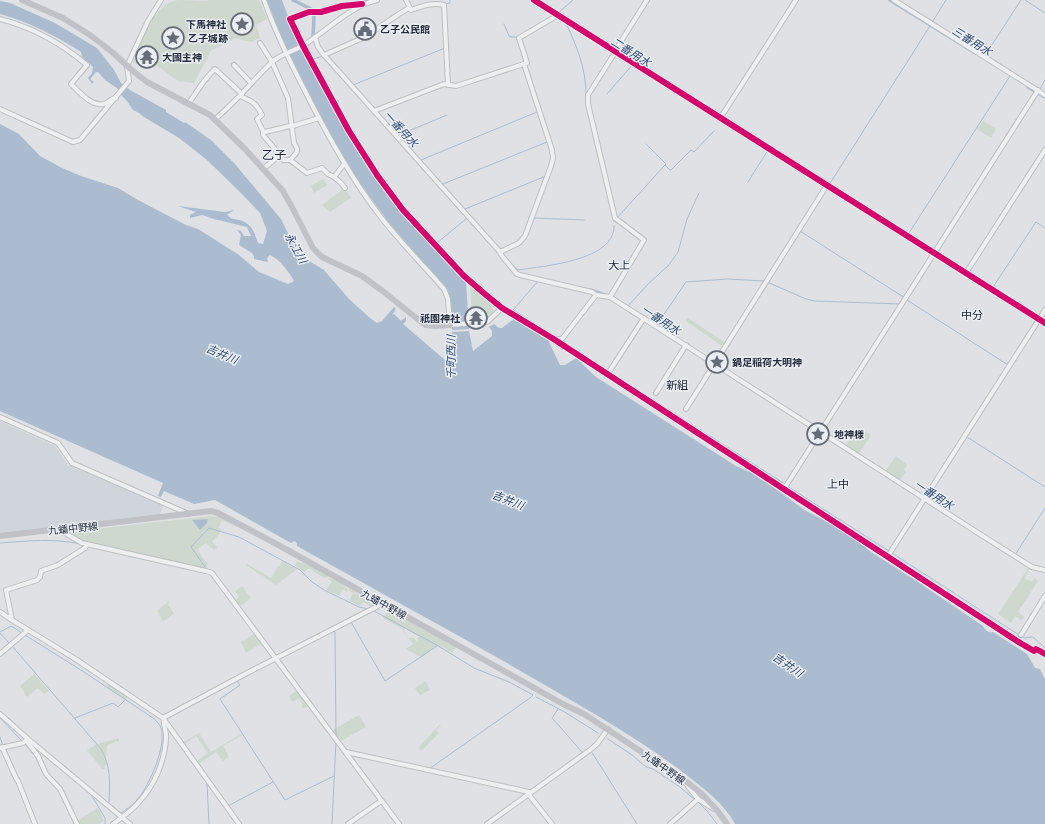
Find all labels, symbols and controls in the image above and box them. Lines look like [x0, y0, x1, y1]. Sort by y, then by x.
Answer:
place icon: 下馬神社 [229, 11, 255, 37]
public building icon: 乙子公民館 [352, 16, 378, 42]
place label: 下馬神社 [186, 19, 227, 31]
place label: 乙子公民館 [380, 24, 430, 36]
water label: 三番用水 [950, 24, 995, 59]
place icon: 乙子城跡 [160, 25, 186, 51]
place label: 乙子城跡 [188, 33, 228, 45]
water label: 二番用水 [609, 35, 654, 70]
temple icon: 大國主神 [134, 44, 160, 70]
place label: 大國主神 [162, 52, 202, 64]
water label: 一番用水 [381, 109, 421, 151]
district label: 乙子 [262, 148, 286, 162]
water label: 永江川 [282, 231, 310, 267]
district label: 大上 [608, 259, 630, 272]
water label: 一番用水 [639, 303, 684, 338]
temple icon: 祇園神社 [463, 305, 489, 331]
district label: 中分 [961, 309, 983, 322]
place label: 祇園神社 [420, 313, 461, 325]
water label: 千町西川 [445, 334, 458, 379]
water label: 吉井川 [204, 342, 240, 367]
place icon: 鍋足稲荷大明神 [704, 349, 730, 375]
place label: 鍋足稲荷大明神 [732, 357, 802, 369]
district label: 新組 [666, 379, 688, 392]
place icon: 地神様 [805, 421, 831, 447]
place label: 地神様 [834, 429, 864, 441]
district label: 上中 [827, 478, 849, 491]
water label: 一番用水 [912, 478, 957, 513]
water label: 吉井川 [490, 488, 526, 513]
street label: 九蟠中野線 [48, 520, 99, 538]
street label: 九蟠中野線 [359, 588, 408, 622]
water label: 吉井川 [770, 651, 806, 681]
street label: 九蟠中野線 [640, 749, 687, 787]

